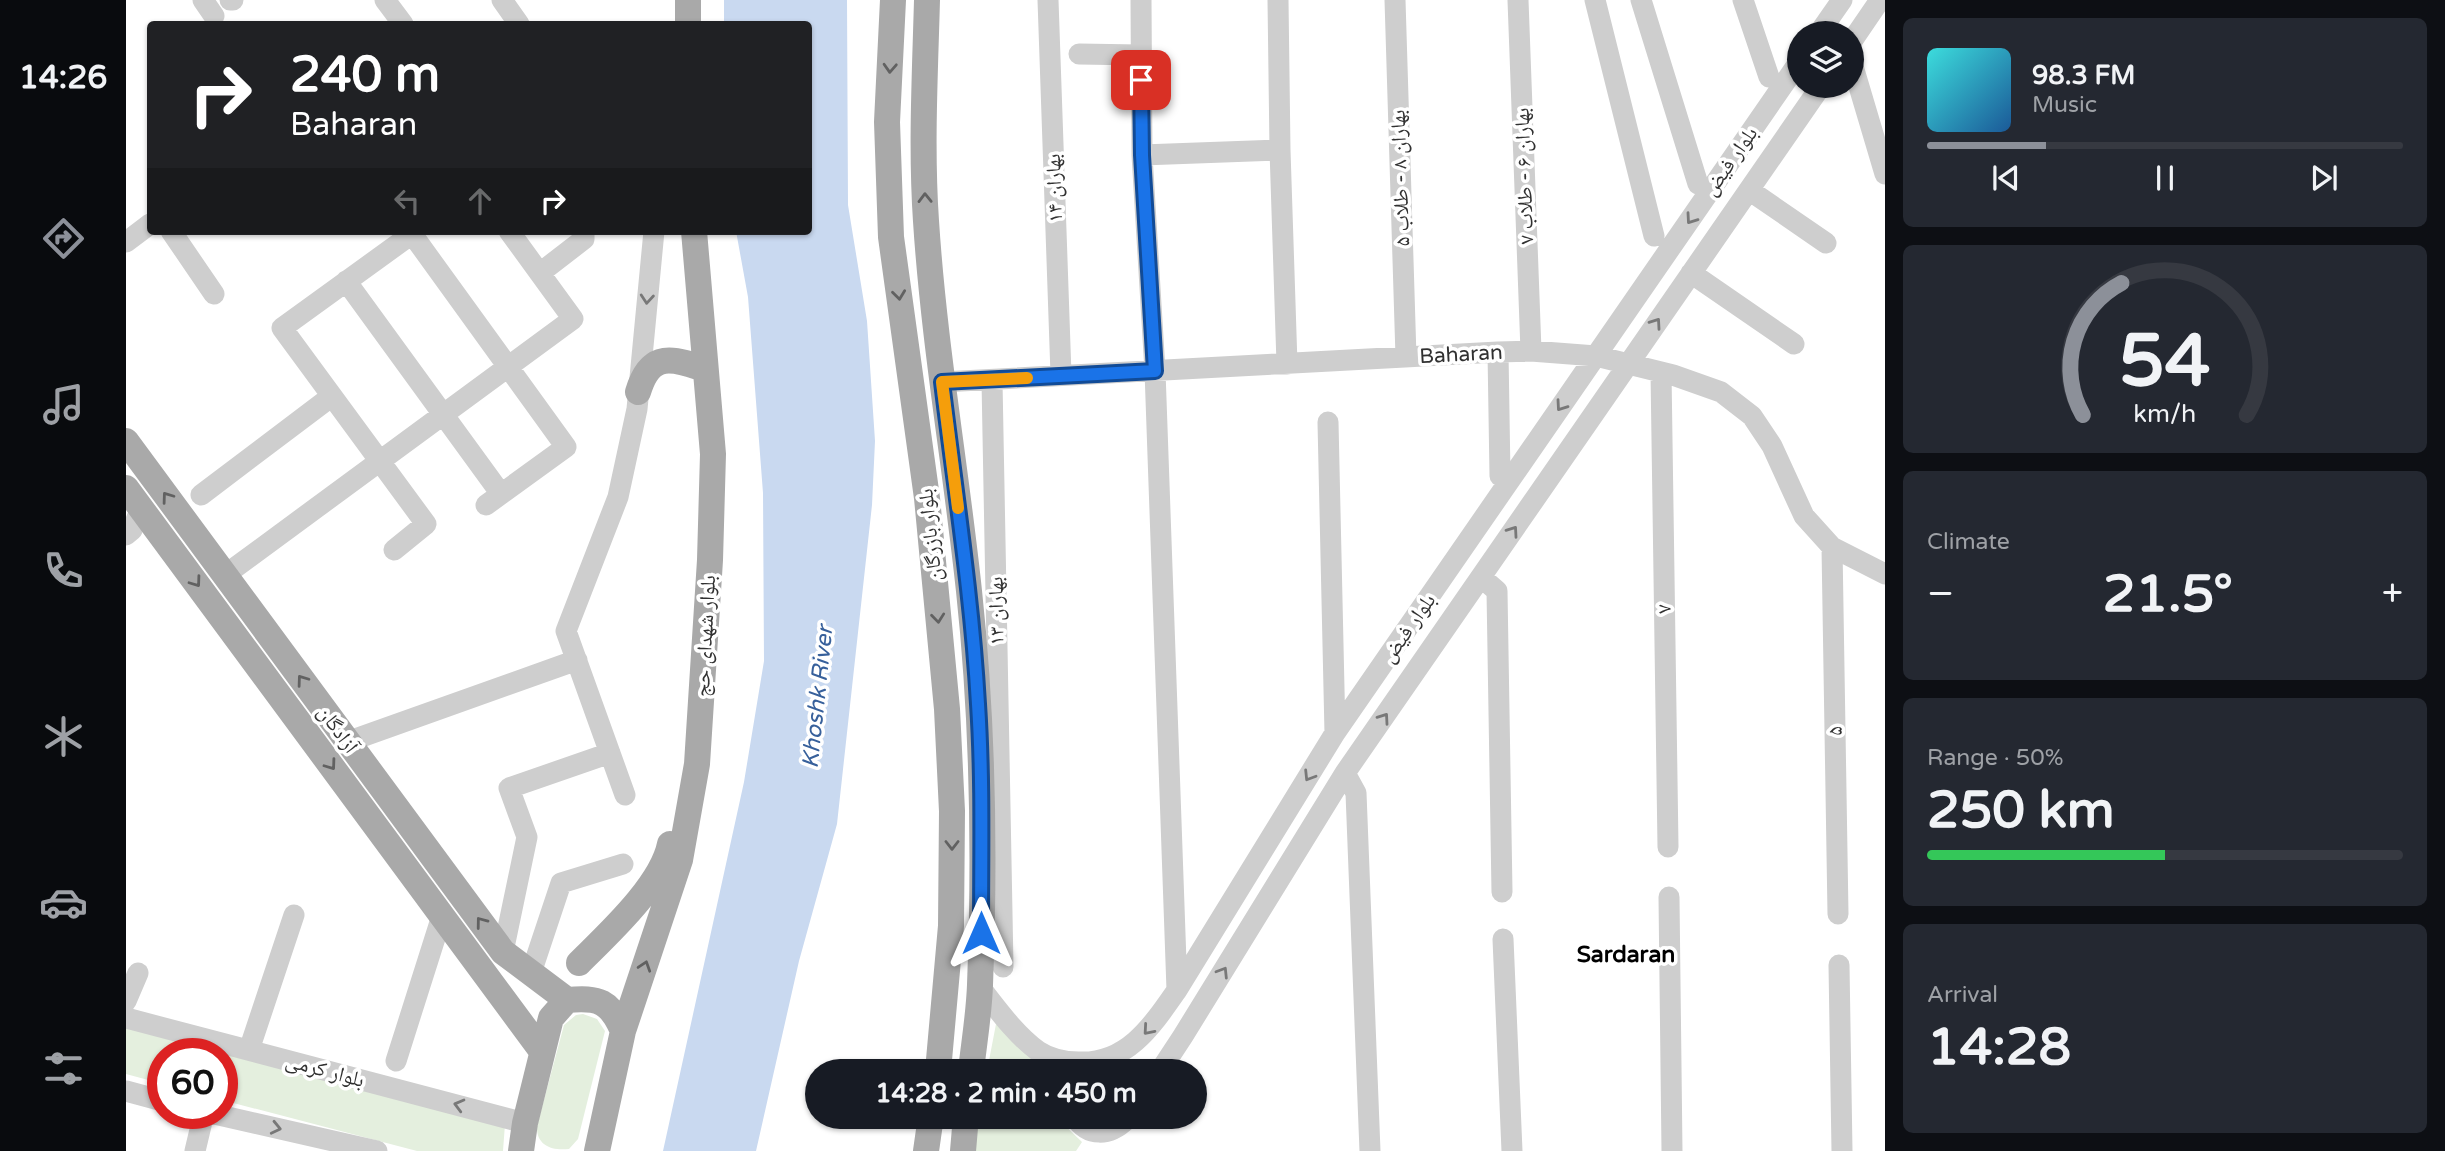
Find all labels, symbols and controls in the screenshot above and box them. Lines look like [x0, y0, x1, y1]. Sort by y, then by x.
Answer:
map controls [1787, 21, 1864, 98]
button: layers [1787, 21, 1864, 98]
text: 240 m [290, 46, 440, 105]
icon: right [175, 49, 266, 140]
pin [1111, 50, 1171, 110]
text: 14:26 [19, 59, 107, 97]
text: 98.3 FM [2032, 60, 2135, 91]
icon: arrive [1122, 61, 1160, 99]
one-way arrow [882, 63, 897, 74]
text: Music [2032, 91, 2097, 119]
text: Baharan [290, 106, 417, 144]
street label: بهاران ۶ - طلاب ۷ [1510, 107, 1539, 245]
street label: بهاران ۸ - طلاب ۵ [1386, 109, 1415, 247]
street label: بلوار فیض [1698, 122, 1763, 201]
street label: بهاران ۱۴ [1041, 153, 1068, 223]
icon: previous [1987, 159, 2025, 197]
icon: pause [2146, 159, 2184, 197]
icon: next [2305, 159, 2343, 197]
icon: left [388, 182, 426, 220]
icon: ahead [461, 182, 499, 220]
icon: right [534, 182, 572, 220]
one-way arrow [918, 192, 933, 203]
one-way arrow [1686, 211, 1699, 224]
icon: directions [39, 214, 88, 263]
one-way arrow [891, 289, 906, 301]
one-way arrow [640, 294, 655, 305]
one-way arrow [1648, 318, 1661, 331]
text: 54 [2119, 318, 2211, 406]
street label: Baharan [1419, 340, 1503, 369]
icon: music [39, 380, 88, 429]
one-way arrow [1557, 398, 1569, 411]
text: km/h [2134, 399, 2196, 429]
street label: بلوار بازرگان [913, 487, 948, 582]
one-way arrow [163, 492, 175, 505]
one-way arrow [1505, 526, 1517, 539]
text: Climate [1927, 528, 2010, 556]
icon: phone [39, 546, 88, 595]
text: 21.5° [2103, 563, 2233, 626]
text: − [1927, 571, 1954, 617]
text: + [2382, 571, 2403, 617]
one-way arrow [187, 574, 200, 587]
street label: بلوار شهدای حج [690, 575, 721, 698]
street label: بهاران ۱۳ [983, 576, 1010, 646]
street label: بلوار فیض [1376, 589, 1441, 668]
street label: ۷ [1652, 604, 1677, 614]
one-way arrow [930, 613, 945, 624]
water label: Khoshk River [797, 621, 840, 770]
one-way arrow [298, 675, 310, 688]
street label: آزادگان [312, 700, 364, 759]
icon: climate [39, 712, 88, 761]
one-way arrow [1376, 713, 1388, 726]
street label: ۵ [1823, 726, 1848, 736]
text: Range · 50% [1927, 744, 2063, 772]
one-way arrow [322, 757, 335, 770]
one-way arrow [1304, 768, 1317, 781]
text: 250 km [1927, 779, 2115, 842]
one-way arrow [944, 840, 960, 851]
icon: car [39, 878, 88, 927]
position arrow [944, 896, 1018, 970]
one-way arrow [477, 917, 489, 930]
district label: Sardaran [1577, 941, 1675, 969]
one-way arrow [636, 960, 651, 972]
one-way arrow [1214, 967, 1227, 980]
text: Arrival [1927, 981, 1998, 1009]
text: 14:28 [1927, 1016, 2071, 1079]
one-way arrow [1143, 1022, 1156, 1035]
speed limit sign: 60 [147, 1038, 238, 1129]
icon: filters [39, 1044, 88, 1093]
street label: بلوار کرمی [283, 1048, 367, 1093]
text: 14:28 · 2 min · 450 m [875, 1078, 1137, 1109]
one-way arrow [453, 1099, 465, 1113]
one-way arrow [270, 1120, 282, 1135]

